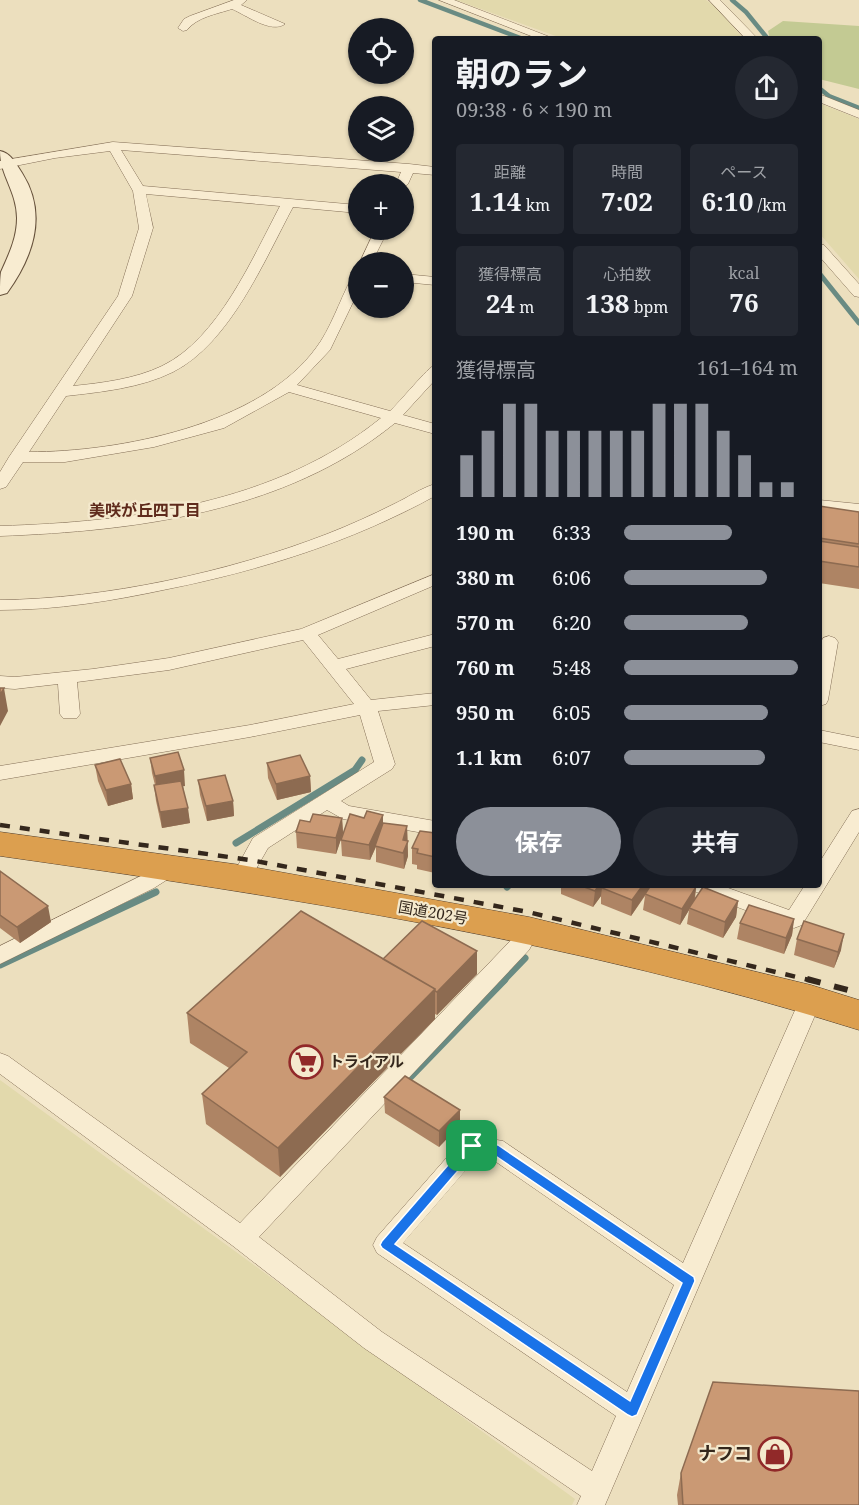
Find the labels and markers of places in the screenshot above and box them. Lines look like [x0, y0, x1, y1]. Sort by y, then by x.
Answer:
supermarket icon: トライアル [288, 1044, 324, 1080]
place label: トライアル [329, 1051, 404, 1071]
pin [446, 1120, 497, 1171]
shop icon: ナフコ [757, 1436, 793, 1472]
place label: ナフコ [698, 1441, 752, 1465]

